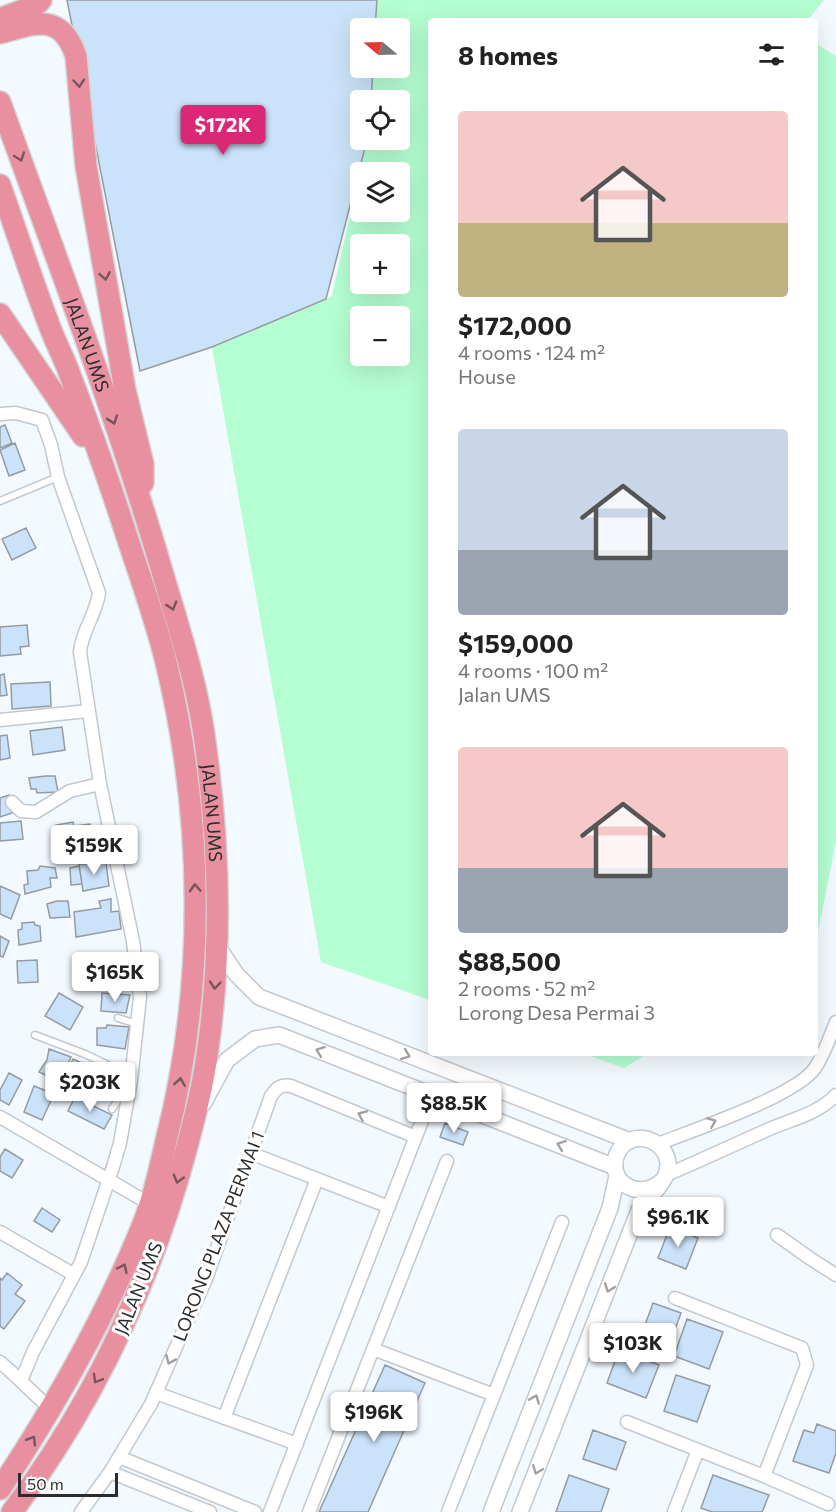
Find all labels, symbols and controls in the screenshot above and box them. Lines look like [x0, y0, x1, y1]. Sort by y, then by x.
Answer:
north arrow [350, 18, 410, 78]
map controls [350, 18, 410, 366]
icon: filters [755, 38, 788, 71]
text: 8 homes [458, 39, 558, 70]
one-way arrow [72, 79, 85, 88]
button: locate [350, 90, 410, 150]
pin: $172K [181, 105, 265, 156]
text: $172K [195, 112, 251, 136]
icon: home [569, 150, 677, 258]
one-way arrow [12, 151, 25, 162]
button: layers [350, 162, 410, 222]
button: + [350, 234, 410, 294]
one-way arrow [99, 272, 111, 281]
street label: JALAN UMS [61, 295, 114, 395]
button: − [350, 306, 410, 366]
text: $172,000 [458, 309, 572, 340]
text: 4 rooms · 124 m² [458, 340, 605, 364]
text: House [458, 364, 516, 388]
one-way arrow [106, 414, 119, 425]
icon: home [569, 468, 677, 576]
one-way arrow [165, 600, 177, 611]
text: $159,000 [458, 627, 574, 658]
text: 4 rooms · 100 m² [458, 658, 608, 682]
text: Jalan UMS [458, 682, 550, 706]
street label: JALAN UMS [197, 763, 227, 862]
icon: home [569, 786, 677, 894]
pin: $159K [52, 825, 136, 876]
text: $159K [65, 832, 123, 856]
one-way arrow [188, 883, 201, 892]
text: $88,500 [458, 945, 561, 976]
pin: $165K [73, 952, 157, 1003]
text: $165K [86, 959, 144, 983]
text: 2 rooms · 52 m² [458, 976, 595, 1000]
one-way arrow [209, 980, 222, 989]
text: Lorong Desa Permai 3 [458, 1000, 655, 1024]
one-way arrow [316, 1046, 327, 1058]
one-way arrow [400, 1047, 411, 1060]
pin: $203K [48, 1062, 132, 1113]
text: $203K [59, 1069, 121, 1093]
one-way arrow [174, 1077, 186, 1086]
pin: $88.5K [405, 1083, 503, 1134]
text: $88.5K [421, 1090, 487, 1114]
one-way arrow [357, 1110, 368, 1122]
one-way arrow [706, 1117, 717, 1129]
street label: LORONG PLAZA PERMAI 1 [168, 1128, 268, 1344]
one-way arrow [556, 1140, 566, 1153]
one-way arrow [173, 1173, 185, 1184]
pin: $96.1K [629, 1197, 727, 1248]
text: $96.1K [647, 1204, 709, 1228]
street label: JALAN UMS [109, 1238, 167, 1338]
one-way arrow [116, 1263, 128, 1274]
one-way arrow [604, 1282, 616, 1293]
pin: $103K [591, 1323, 675, 1374]
text: $103K [603, 1330, 663, 1354]
one-way arrow [166, 1354, 178, 1365]
one-way arrow [92, 1373, 104, 1383]
pin: $196K [332, 1392, 416, 1443]
one-way arrow [528, 1394, 541, 1405]
text: $196K [344, 1399, 404, 1423]
one-way arrow [25, 1436, 37, 1446]
one-way arrow [532, 1463, 544, 1474]
scale bar [18, 1470, 118, 1498]
text: 50 m [27, 1474, 64, 1493]

